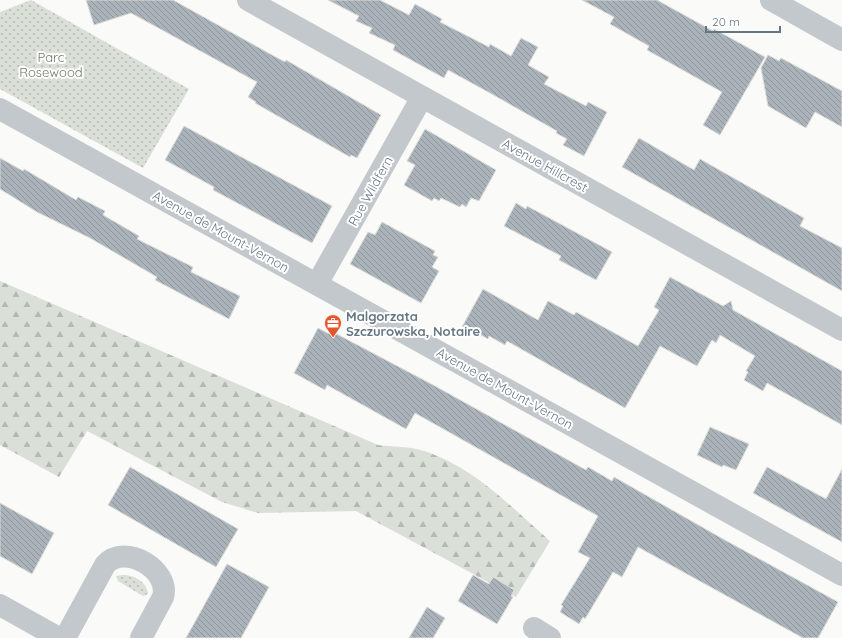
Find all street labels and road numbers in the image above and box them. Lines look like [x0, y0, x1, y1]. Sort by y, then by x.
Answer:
street label: Avenue Hillcrest [499, 135, 591, 195]
street label: Rue Wildfern [344, 153, 396, 229]
street label: Avenue de Mount-Vernon [150, 187, 292, 275]
street label: Avenue de Mount-Vernon [434, 344, 576, 432]

